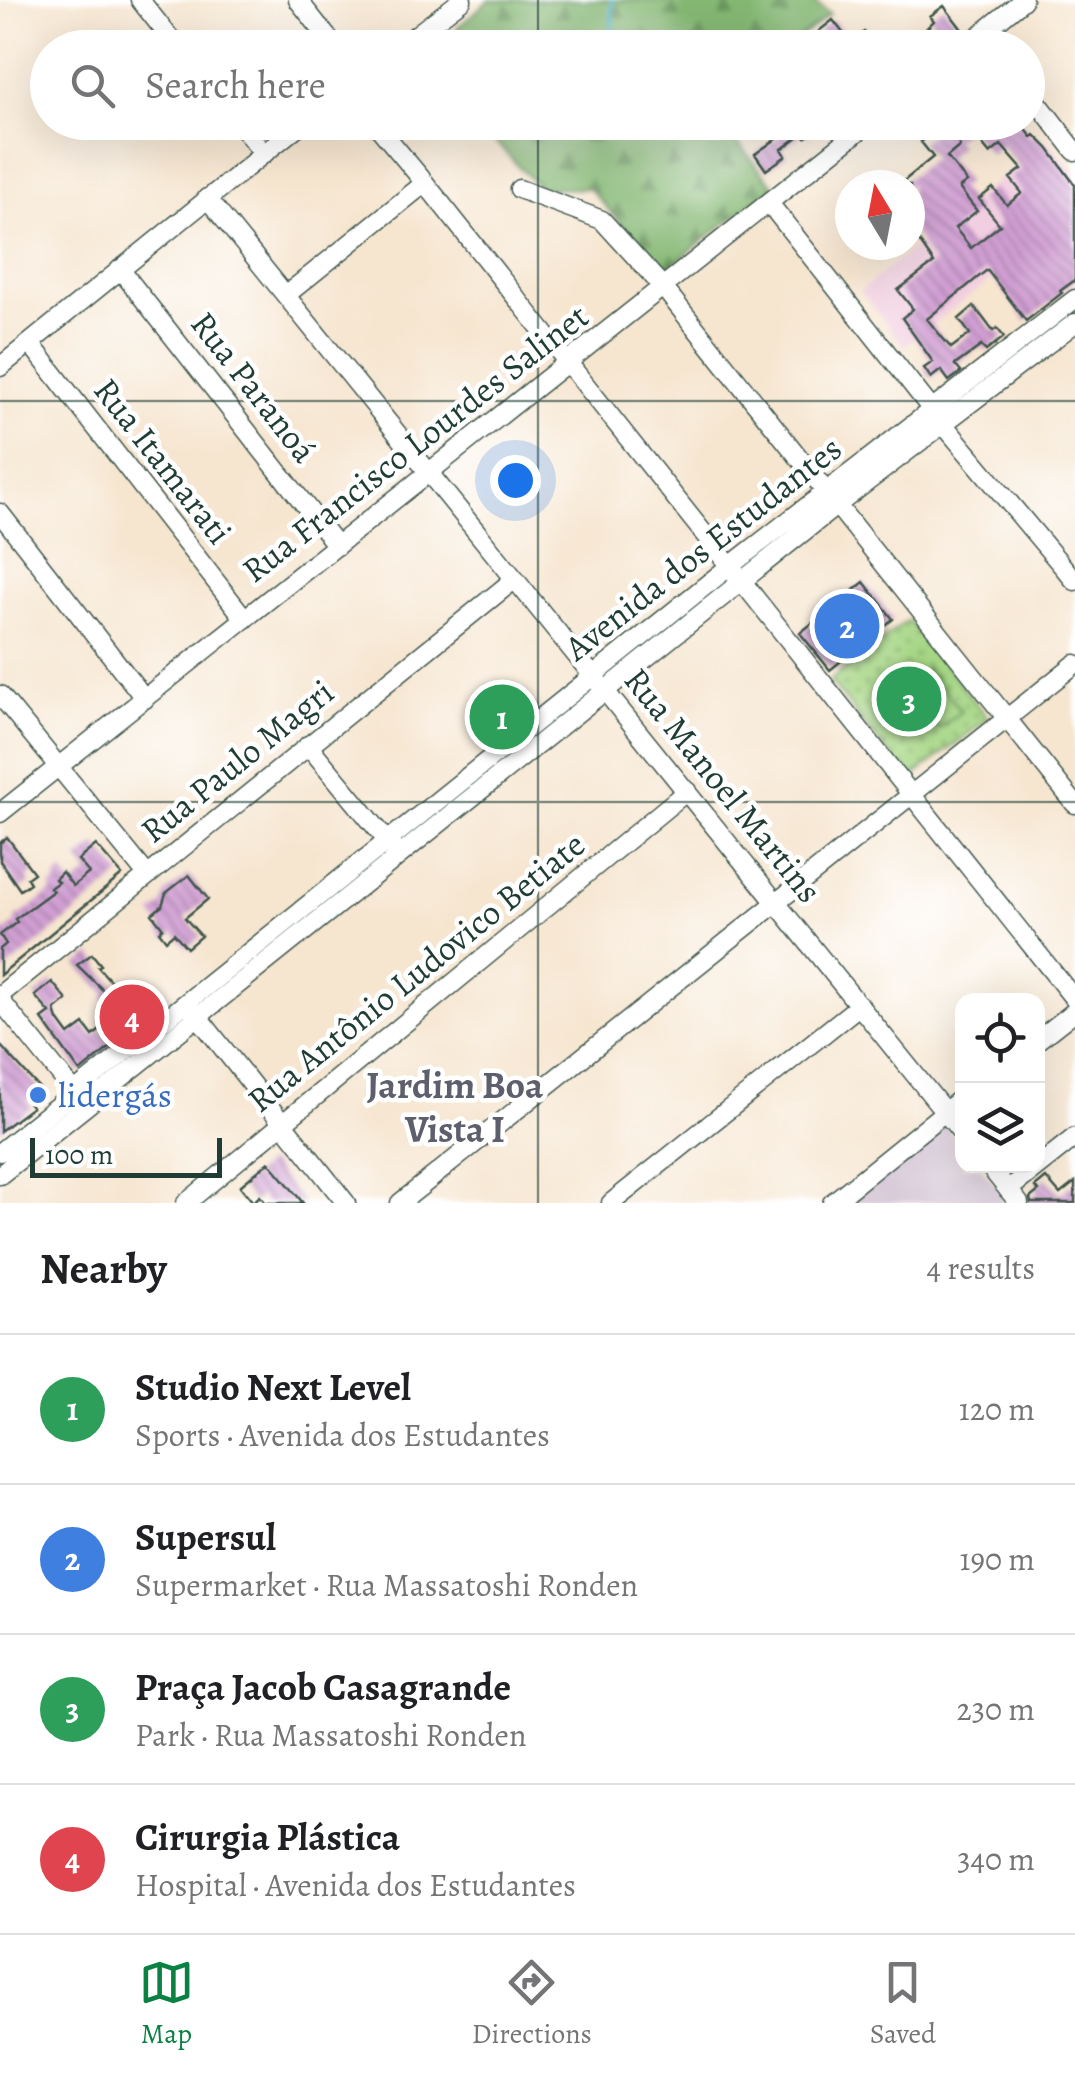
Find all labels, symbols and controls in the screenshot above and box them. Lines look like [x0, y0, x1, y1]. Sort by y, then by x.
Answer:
search box [30, 30, 1045, 140]
icon: search [65, 58, 120, 113]
text: Search here [145, 59, 326, 111]
north arrow [835, 170, 925, 260]
street label: Rua Francisco Lourdes Salinet [232, 293, 598, 593]
street label: Rua Paranoá [180, 301, 329, 473]
street label: Rua Itamarati [83, 368, 243, 554]
street label: Avenida dos Estudantes [554, 425, 852, 672]
your location [490, 455, 541, 506]
pin: 2 [814, 588, 880, 664]
street label: Rua Manoel Martins [613, 657, 833, 913]
pin: 3 [876, 662, 942, 736]
street label: Rua Paulo Magri [130, 668, 344, 854]
pin: 1 [470, 680, 534, 754]
street label: Rua Antônio Ludovico Betiate [237, 821, 595, 1123]
pin: 4 [100, 980, 164, 1054]
map controls [955, 993, 1045, 1173]
button: locate [955, 993, 1045, 1083]
district label: Jardim Boa Vista I [367, 1059, 544, 1155]
place label: lidergás [58, 1071, 172, 1119]
button: layers [955, 1083, 1045, 1173]
marker: lidergás [27, 1084, 49, 1106]
scale bar [30, 1133, 222, 1178]
text: 100 m [45, 1136, 113, 1174]
text: Nearby [40, 1240, 167, 1297]
text: 4 results [926, 1246, 1035, 1290]
text: Studio Next Level [135, 1361, 411, 1413]
text: 1 [67, 1387, 78, 1431]
text: 120 m [959, 1387, 1035, 1431]
text: Sports · Avenida dos Estudantes [135, 1413, 550, 1457]
text: Supersul [135, 1511, 276, 1563]
text: 2 [65, 1537, 80, 1581]
text: 190 m [959, 1537, 1035, 1581]
text: Supermarket · Rua Massatoshi Ronden [135, 1563, 638, 1607]
text: Praça Jacob Casagrande [135, 1661, 511, 1713]
text: 3 [66, 1687, 79, 1731]
text: 230 m [956, 1687, 1035, 1731]
text: Park · Rua Massatoshi Ronden [135, 1713, 527, 1757]
text: Cirurgia Plástica [135, 1811, 400, 1863]
text: 4 [65, 1837, 80, 1881]
text: 340 m [957, 1837, 1035, 1881]
text: Hospital · Avenida dos Estudantes [135, 1863, 576, 1907]
tab: Map [139, 1955, 194, 2053]
tab: Directions [472, 1955, 592, 2053]
tab: Saved [870, 1955, 936, 2053]

